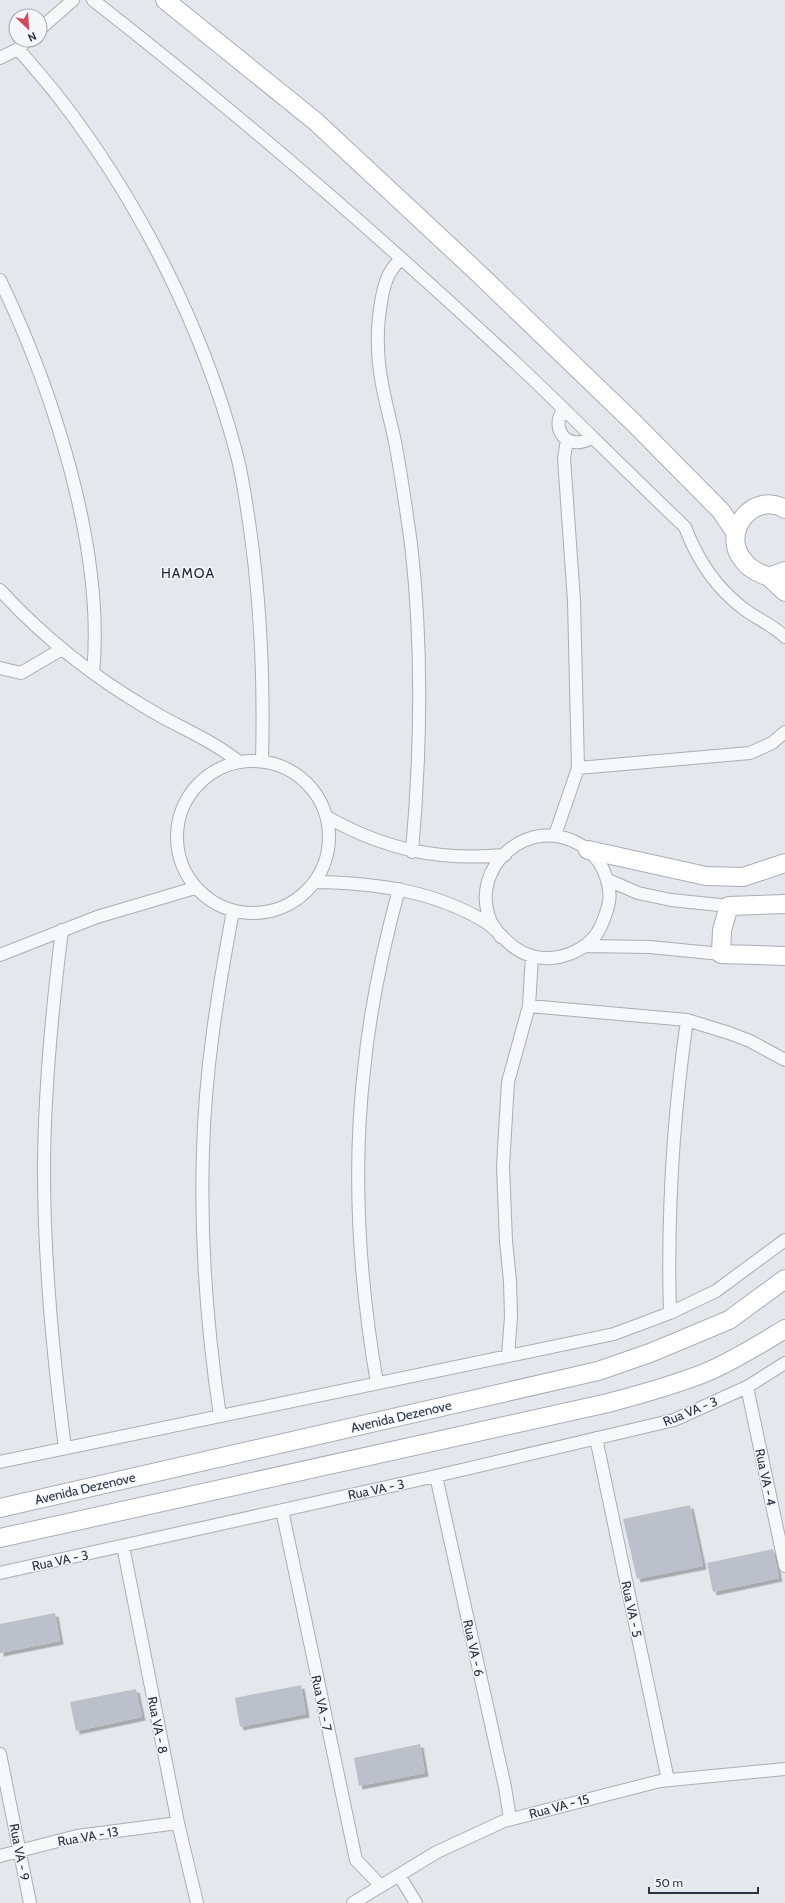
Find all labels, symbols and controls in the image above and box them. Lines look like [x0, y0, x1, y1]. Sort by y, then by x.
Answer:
north arrow [8, 8, 48, 48]
text: N [26, 29, 39, 45]
district label: HAMOA [161, 564, 215, 582]
street label: Rua VA - 3 [660, 1393, 720, 1429]
street label: Avenida Dezenove [349, 1397, 453, 1435]
street label: Rua VA - 4 [752, 1447, 780, 1507]
street label: Avenida Dezenove [33, 1469, 137, 1507]
street label: Rua VA - 3 [346, 1475, 406, 1503]
street label: Rua VA - 3 [30, 1546, 90, 1574]
street label: Rua VA - 5 [618, 1579, 646, 1639]
street label: Rua VA - 6 [460, 1618, 488, 1678]
street label: Rua VA - 7 [308, 1674, 336, 1733]
street label: Rua VA - 8 [145, 1695, 171, 1755]
street label: Rua VA - 15 [527, 1790, 591, 1822]
street label: Rua VA - 9 [7, 1822, 33, 1882]
street label: Rua VA - 13 [56, 1823, 120, 1849]
scale bar [649, 1869, 758, 1895]
text: 50 m [655, 1875, 683, 1890]

